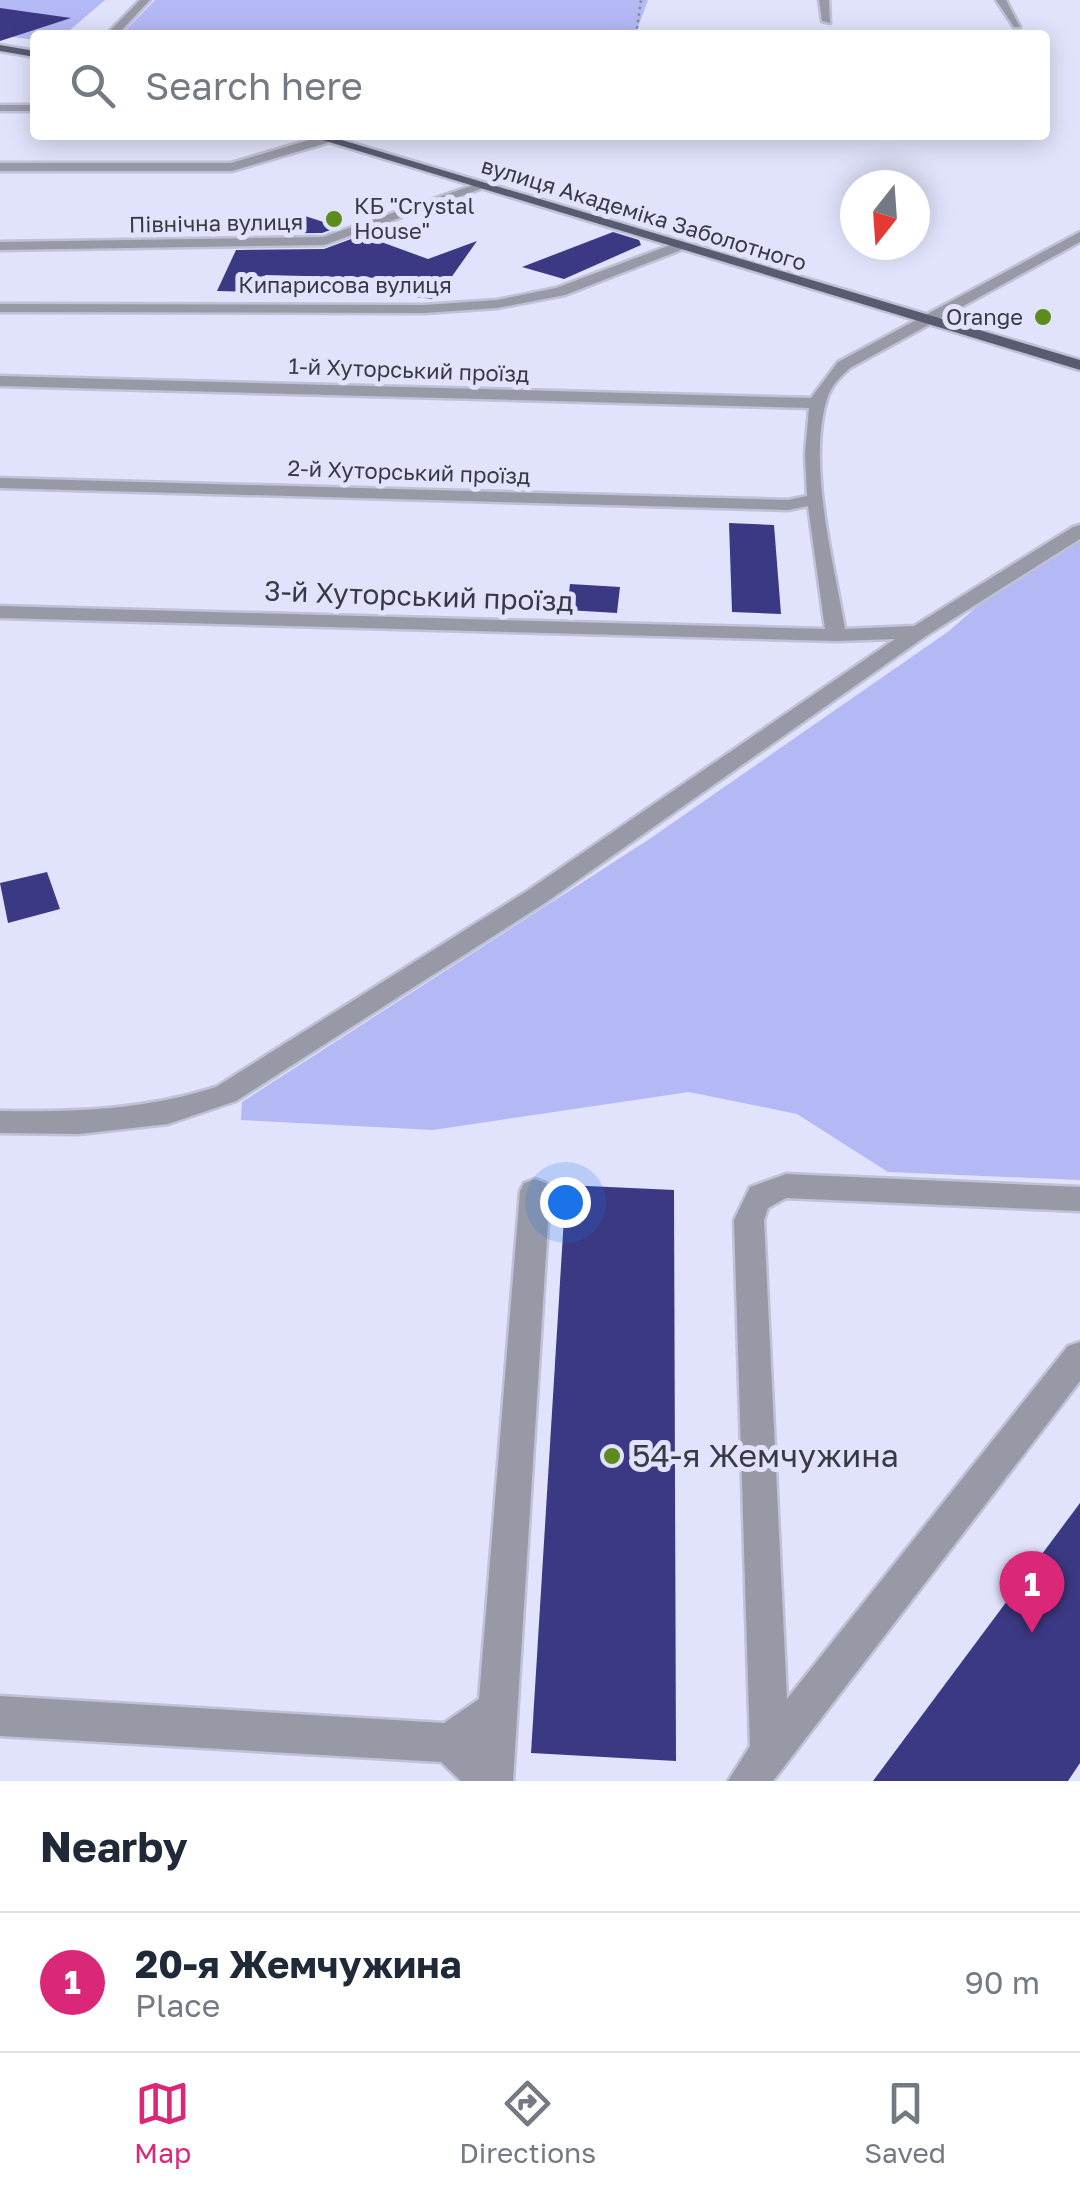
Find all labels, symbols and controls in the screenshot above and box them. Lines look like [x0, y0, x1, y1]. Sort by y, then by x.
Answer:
search box [30, 30, 1050, 140]
icon: search [65, 58, 120, 113]
text: Search here [145, 63, 363, 108]
street label: вулиця Академіка Заболотного [478, 151, 810, 276]
north arrow [840, 170, 930, 260]
place label: КБ "Crystal House" [354, 192, 475, 244]
street label: Північна вулиця [129, 207, 303, 238]
marker: КБ "Crystal House" [323, 208, 345, 230]
street label: Кипарисова вулиця [238, 271, 452, 298]
place label: Orange [946, 303, 1023, 330]
marker: Orange [1032, 306, 1054, 328]
street label: 1-й Хуторський проїзд [288, 352, 530, 387]
street label: 2-й Хуторський проїзд [287, 454, 531, 489]
street label: 3-й Хуторський проїзд [264, 574, 574, 617]
your location [540, 1177, 591, 1228]
place label: 54-я Жемчужина [632, 1436, 899, 1474]
marker: 54-я Жемчужина [601, 1445, 623, 1467]
pin: 1 [1000, 1550, 1064, 1633]
text: Nearby [40, 1821, 188, 1871]
text: 20-я Жемчужина [135, 1941, 461, 1986]
text: 1 [64, 1963, 81, 2001]
text: 90 m [964, 1963, 1040, 2001]
text: Place [135, 1986, 220, 2024]
tab: Map [134, 2076, 191, 2169]
tab: Directions [459, 2076, 596, 2169]
tab: Saved [864, 2076, 946, 2169]

